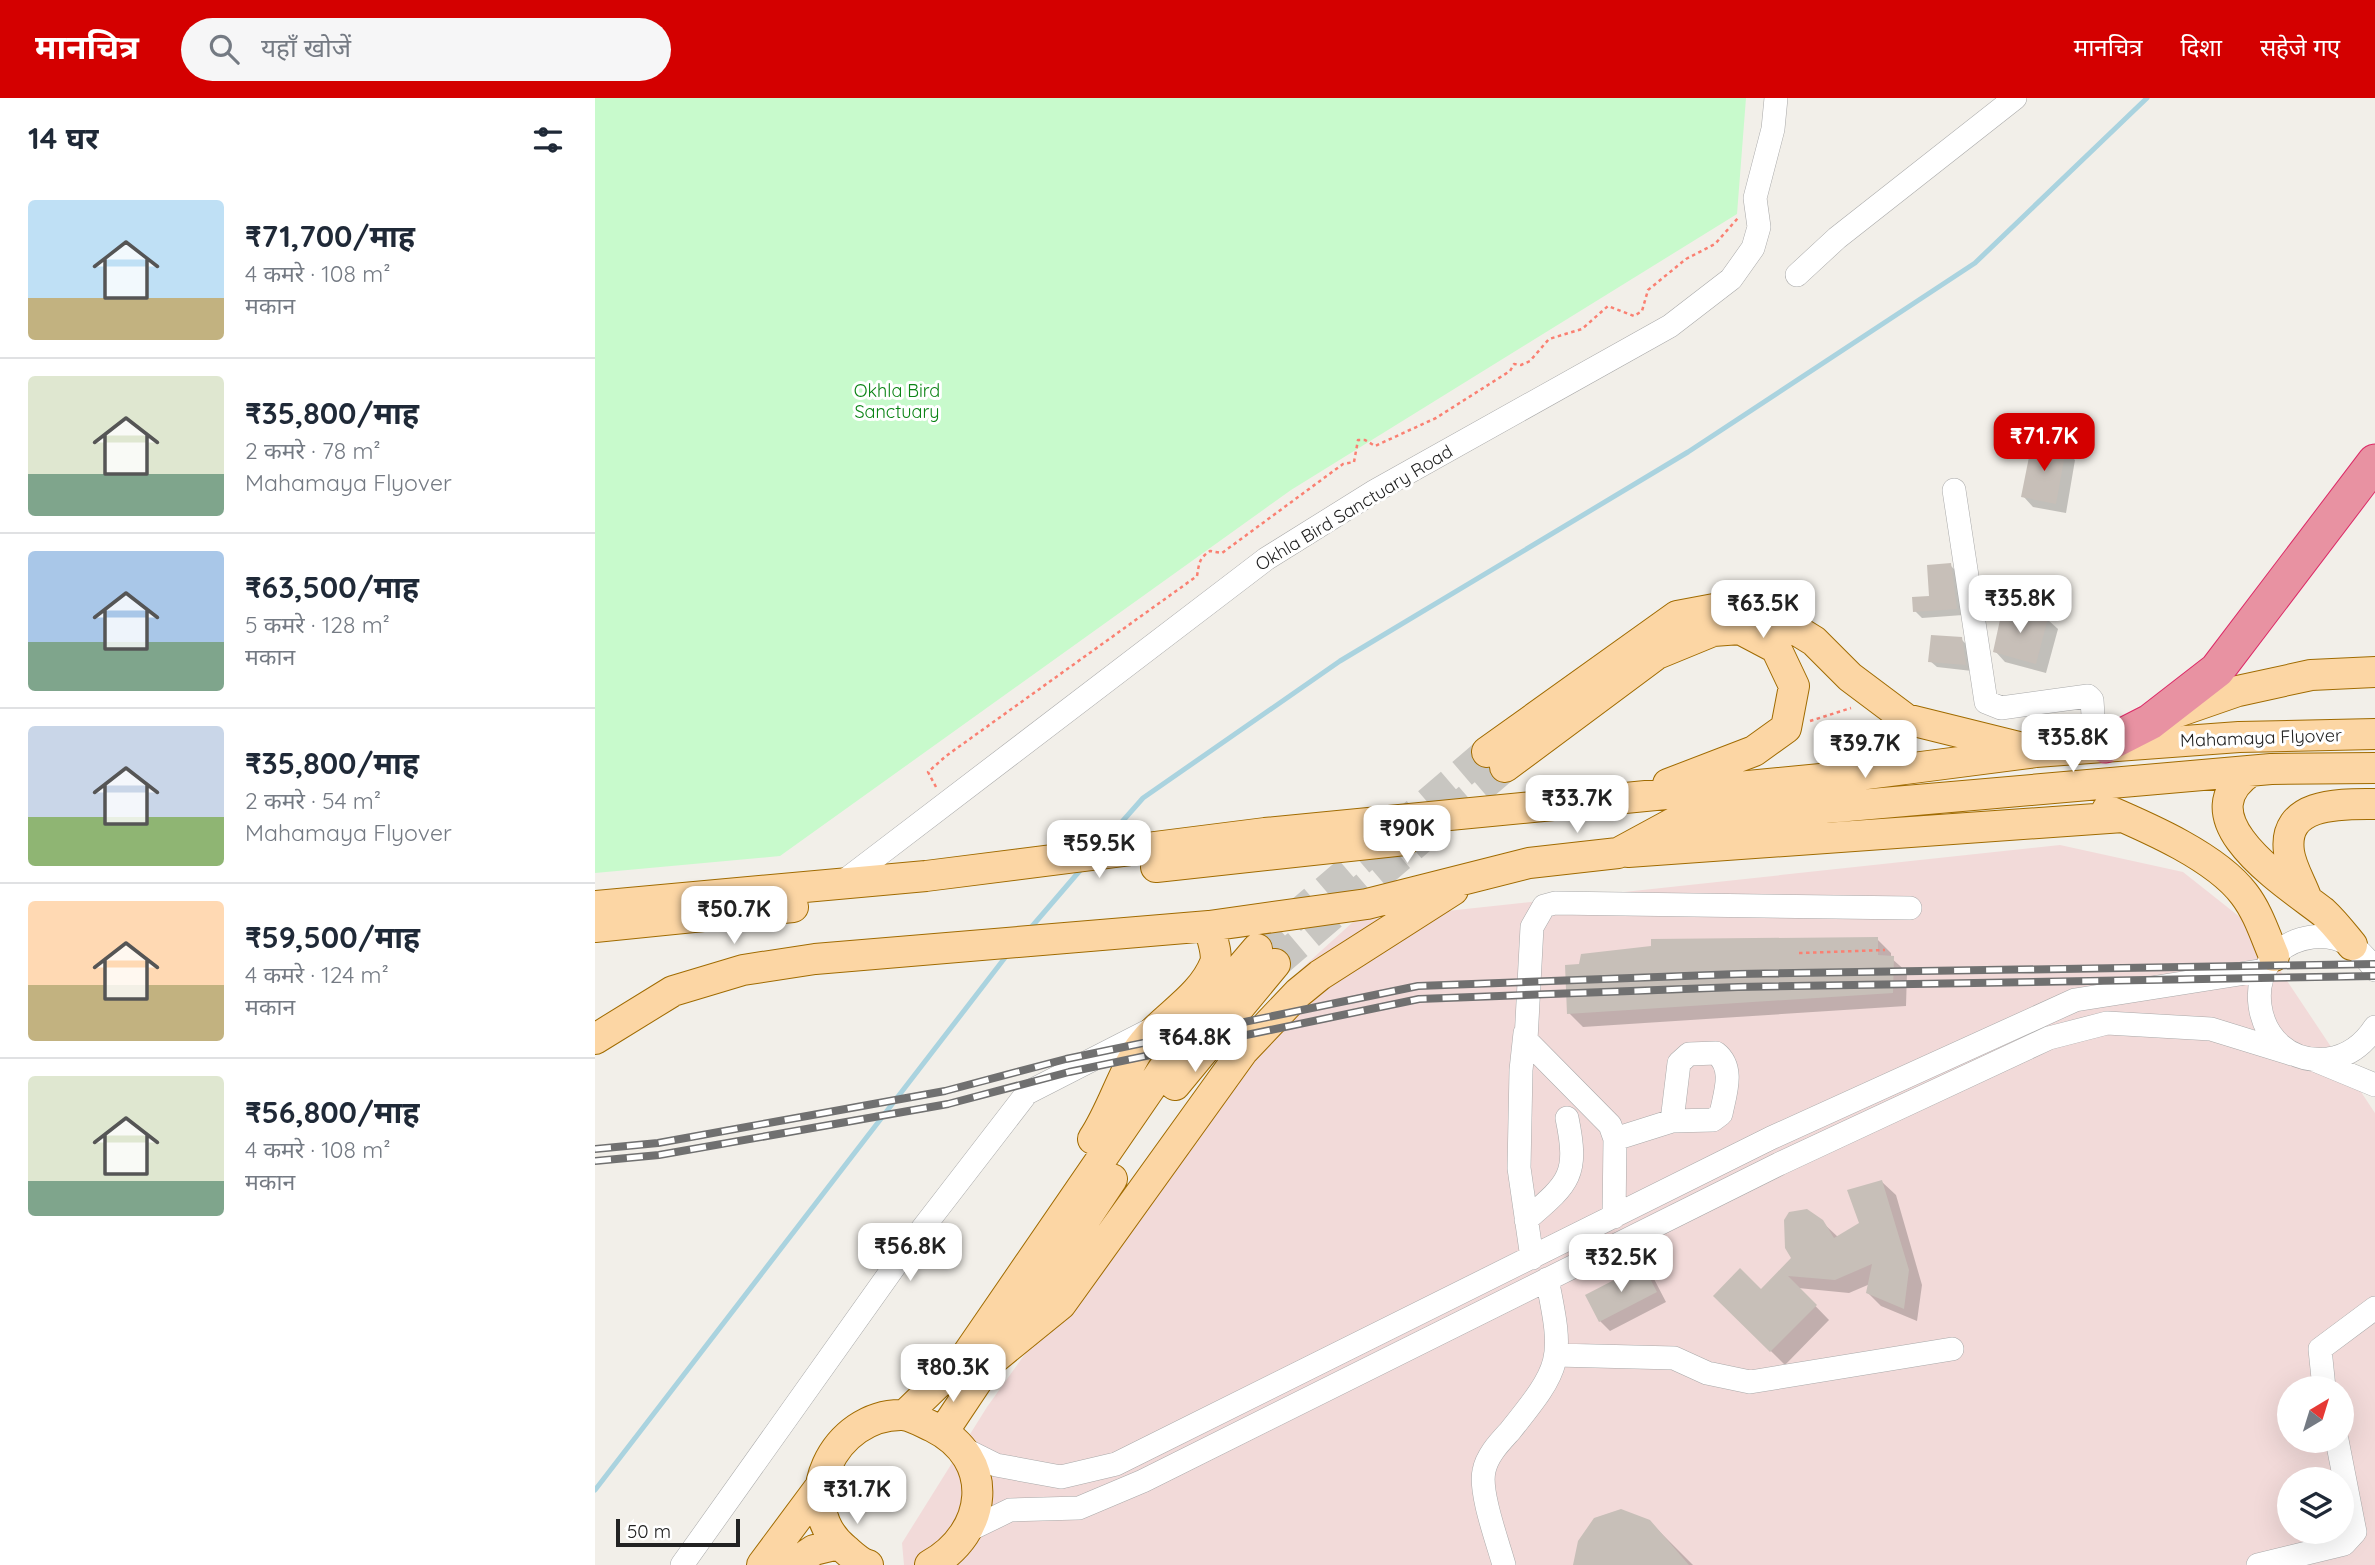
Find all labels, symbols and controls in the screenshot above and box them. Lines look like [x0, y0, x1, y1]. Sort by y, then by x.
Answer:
search box [181, 18, 671, 81]
text: मानचित्र [35, 26, 139, 67]
icon: search [205, 30, 243, 68]
text: यहाँ खोजें [261, 31, 351, 64]
text: मानचित्र [2074, 32, 2142, 62]
text: दिशा [2180, 32, 2222, 62]
text: सहेजे गए [2260, 32, 2340, 62]
text: 14 घर [28, 119, 98, 157]
icon: filters [529, 121, 567, 159]
text: ₹71,700/माह [245, 217, 415, 255]
icon: home [84, 228, 168, 312]
text: 4 कमरे · 108 m² [245, 259, 390, 288]
text: मकान [245, 291, 295, 320]
park label: Okhla Bird Sanctuary [854, 379, 940, 423]
text: ₹35,800/माह [245, 394, 419, 432]
icon: home [84, 404, 168, 488]
pin: ₹71.7K [1987, 414, 2101, 473]
text: ₹71.7K [2010, 421, 2078, 450]
text: 2 कमरे · 78 m² [245, 436, 381, 465]
street label: Okhla Bird Sanctuary Road [1251, 439, 1457, 576]
text: Mahamaya Flyover [245, 468, 452, 497]
text: ₹63,500/माह [245, 568, 419, 606]
pin: ₹35.8K [1963, 575, 2077, 635]
icon: home [84, 579, 168, 663]
pin: ₹63.5K [1706, 580, 1820, 640]
text: ₹35.8K [1985, 583, 2055, 612]
text: ₹63.5K [1727, 588, 1799, 617]
text: 5 कमरे · 128 m² [245, 610, 390, 639]
text: मकान [245, 642, 295, 671]
pin: ₹35.8K [2016, 714, 2130, 774]
pin: ₹39.7K [1808, 720, 1922, 780]
text: ₹35.8K [2038, 722, 2108, 751]
street label: Mahamaya Flyover [2180, 723, 2342, 752]
text: ₹39.7K [1830, 728, 1900, 757]
text: ₹35,800/माह [245, 744, 419, 782]
icon: home [84, 754, 168, 838]
pin: ₹33.7K [1520, 776, 1634, 835]
text: ₹33.7K [1542, 783, 1612, 812]
text: 2 कमरे · 54 m² [245, 786, 381, 815]
pin: ₹90K [1366, 806, 1448, 865]
text: ₹90K [1380, 813, 1434, 842]
text: Mahamaya Flyover [245, 818, 452, 847]
pin: ₹59.5K [1042, 820, 1156, 880]
text: ₹59.5K [1063, 828, 1135, 857]
pin: ₹50.7K [677, 886, 791, 946]
text: ₹50.7K [697, 894, 771, 923]
text: ₹59,500/माह [245, 918, 420, 956]
icon: home [84, 929, 168, 1013]
text: 4 कमरे · 124 m² [245, 960, 389, 989]
text: मकान [245, 992, 295, 1021]
pin: ₹64.8K [1138, 1014, 1252, 1074]
text: ₹64.8K [1159, 1022, 1231, 1051]
text: ₹56,800/माह [245, 1093, 419, 1131]
icon: home [84, 1104, 168, 1188]
text: 4 कमरे · 108 m² [245, 1135, 390, 1164]
text: मकान [245, 1167, 295, 1196]
pin: ₹56.8K [853, 1224, 967, 1283]
text: ₹56.8K [874, 1231, 946, 1260]
pin: ₹32.5K [1564, 1234, 1678, 1294]
text: ₹32.5K [1585, 1242, 1657, 1271]
pin: ₹80.3K [896, 1344, 1010, 1404]
text: ₹80.3K [917, 1352, 989, 1381]
north arrow [2277, 1376, 2354, 1452]
map controls [2277, 1376, 2354, 1544]
pin: ₹31.7K [800, 1466, 914, 1526]
button: layers [2277, 1467, 2354, 1544]
text: ₹31.7K [823, 1474, 891, 1503]
scale bar [616, 1516, 740, 1548]
text: 50 m [627, 1519, 671, 1543]

